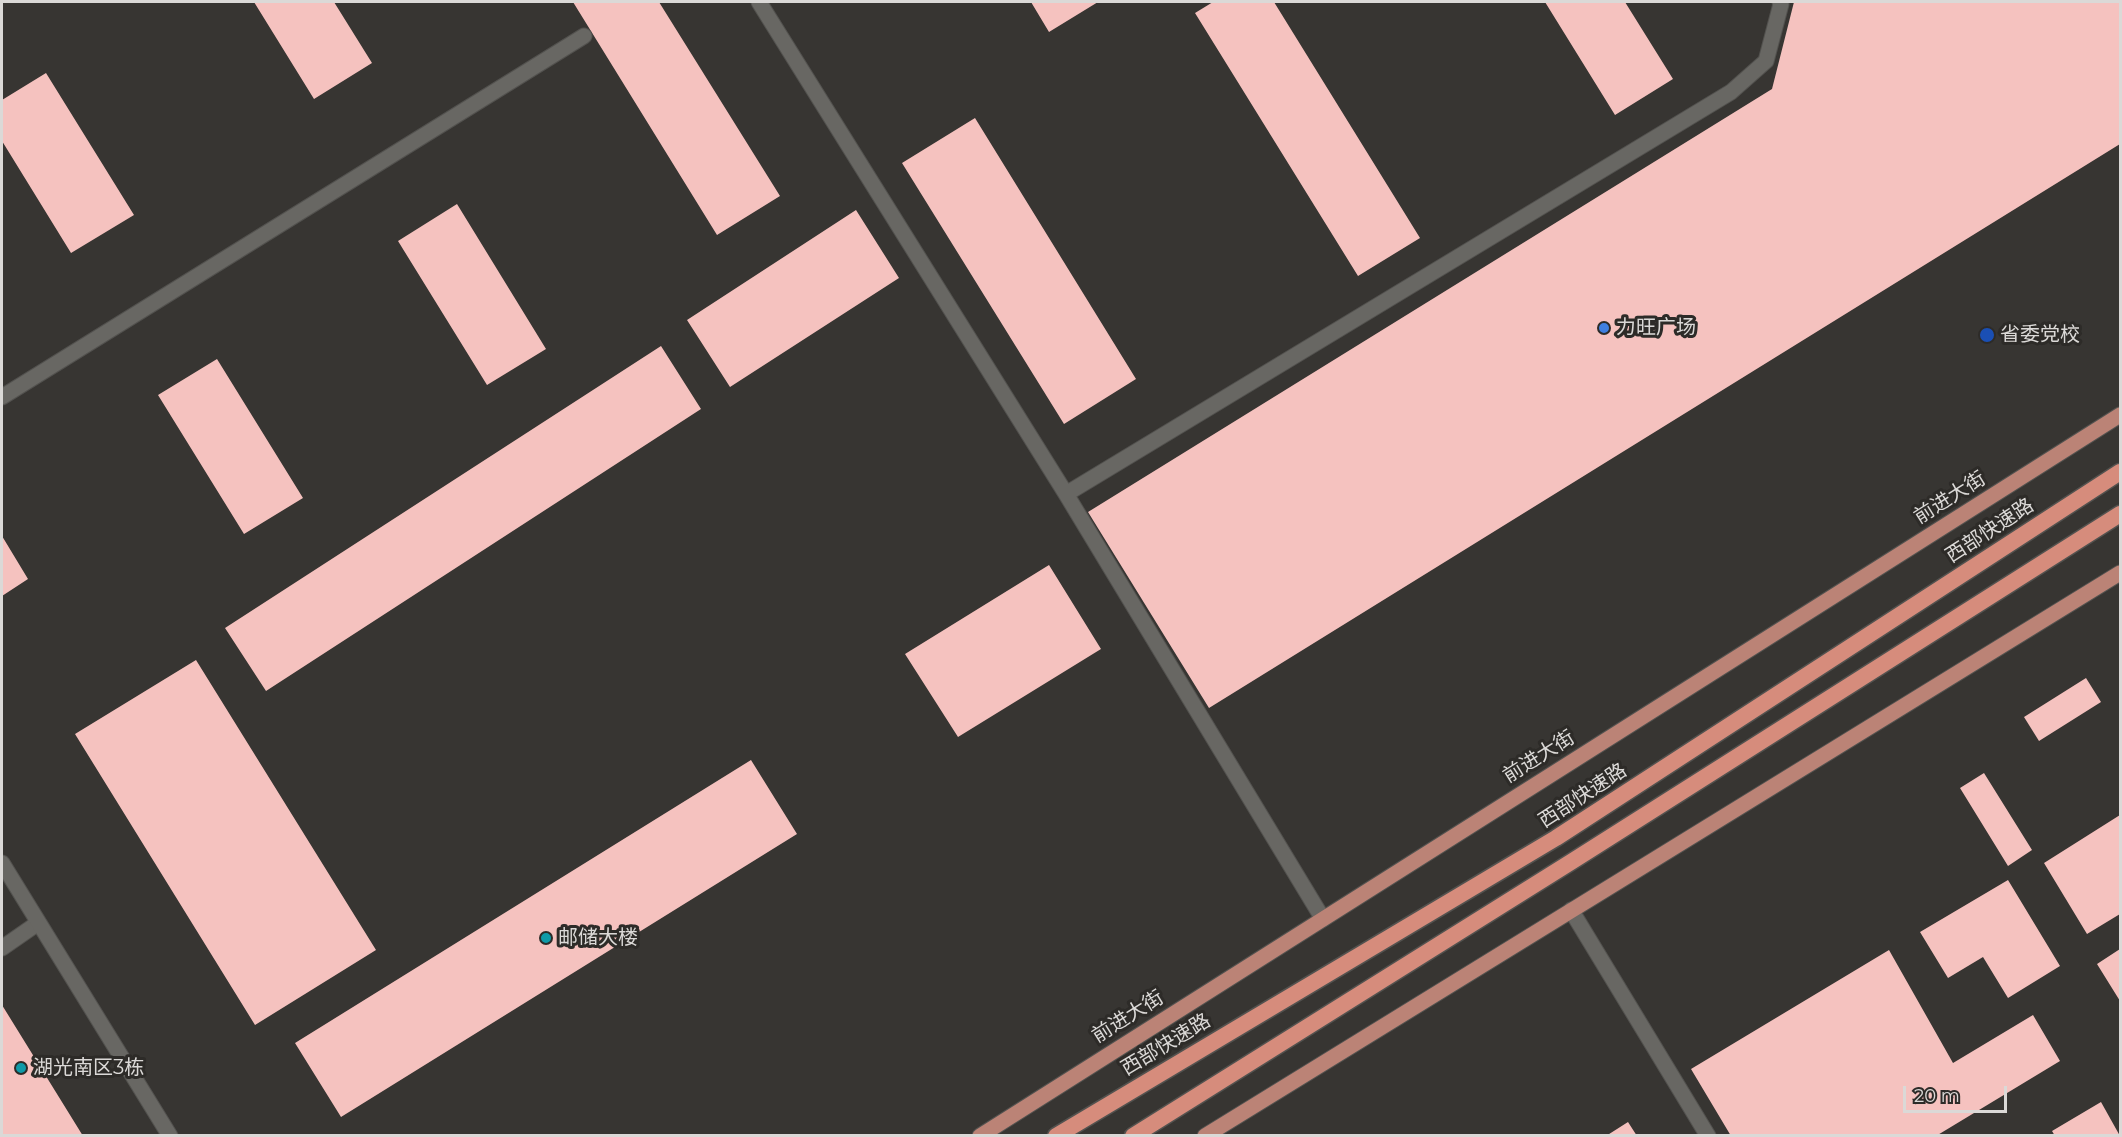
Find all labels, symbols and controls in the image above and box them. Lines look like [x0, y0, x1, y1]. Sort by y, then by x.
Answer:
place label: 力旺广场 [1616, 316, 1696, 340]
marker: 力旺广场 [1597, 321, 1611, 335]
place label: 省委党校 [2000, 323, 2080, 347]
marker: 省委党校 [1978, 326, 1996, 344]
street label: 前进大街 [1910, 467, 1990, 529]
street label: 西部快速路 [1942, 494, 2038, 568]
street label: 前进大街 [1499, 726, 1579, 788]
street label: 西部快速路 [1535, 759, 1631, 833]
place label: 邮储大楼 [558, 926, 638, 950]
marker: 邮储大楼 [539, 931, 553, 945]
street label: 前进大街 [1088, 986, 1168, 1048]
street label: 西部快速路 [1117, 1009, 1215, 1081]
place label: 湖光南区3栋 [33, 1056, 144, 1080]
marker: 湖光南区3栋 [14, 1061, 28, 1075]
scale bar [1906, 1074, 2010, 1112]
text: 20 m [1914, 1085, 1960, 1107]

